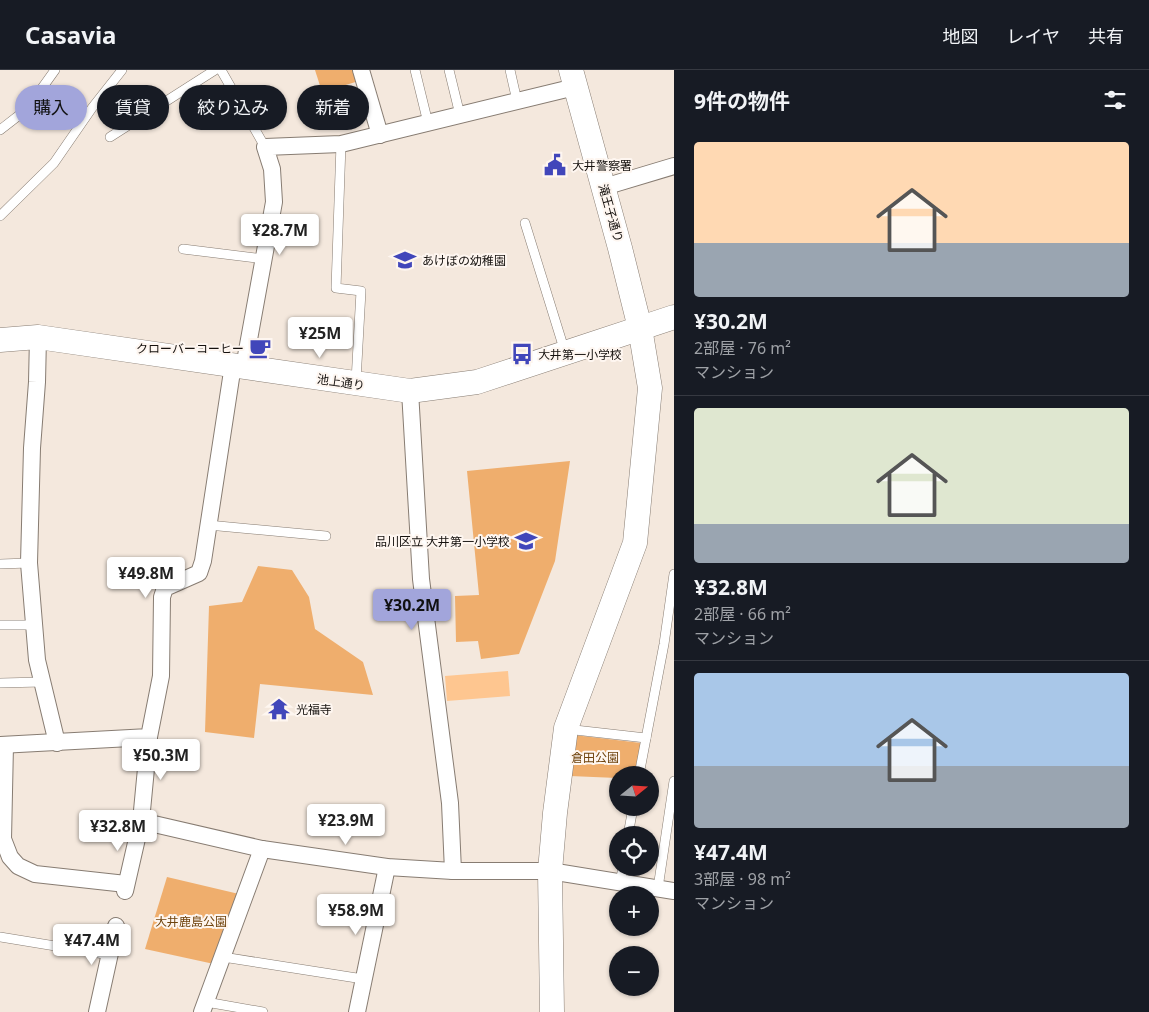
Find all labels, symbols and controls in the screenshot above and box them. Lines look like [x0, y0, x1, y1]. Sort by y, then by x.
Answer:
text: Casavia [25, 18, 116, 51]
text: 地図 [943, 24, 979, 48]
text: レイヤ [1007, 24, 1060, 48]
text: 共有 [1088, 24, 1124, 48]
chip: 購入 [15, 85, 87, 130]
chip: 賃貸 [97, 85, 169, 130]
chip: 絞り込み [179, 85, 287, 130]
chip: 新着 [297, 85, 369, 130]
icon: filters [1101, 86, 1129, 114]
text: 9件の物件 [694, 87, 790, 115]
public building icon: 大井警察署 [542, 152, 568, 178]
place label: 大井警察署 [572, 157, 632, 174]
icon: home [867, 175, 957, 265]
street label: 滝王子通り [595, 182, 627, 244]
pin: ¥28.7M [239, 214, 321, 256]
text: ¥28.7M [252, 219, 308, 241]
school or university icon: あけぼの幼稚園 [392, 247, 418, 273]
place label: あけぼの幼稚園 [422, 252, 506, 269]
text: ¥30.2M [694, 307, 768, 335]
pin: ¥25M [290, 316, 350, 359]
text: ¥25M [299, 322, 341, 344]
cafe icon: クローバーコーヒー [247, 335, 273, 361]
text: 2部屋 · 76 m² [694, 337, 791, 359]
place label: クローバーコーヒー [136, 340, 244, 357]
bus stop icon: 大井第一小学校 [509, 341, 535, 367]
place label: 大井第一小学校 [538, 346, 622, 363]
text: マンション [694, 361, 774, 383]
street label: 池上通り [316, 370, 366, 394]
icon: home [867, 440, 957, 530]
school or university icon: 品川区立 大井第一小学校 [513, 528, 539, 554]
place label: 品川区立 大井第一小学校 [375, 533, 510, 550]
pin: ¥49.8M [105, 556, 187, 599]
text: ¥49.8M [118, 562, 174, 584]
text: ¥32.8M [694, 573, 768, 601]
pin: ¥30.2M [371, 588, 453, 631]
text: ¥30.2M [384, 594, 440, 616]
text: 2部屋 · 66 m² [694, 603, 791, 625]
text: マンション [694, 627, 774, 649]
temple icon: 光福寺 [266, 696, 292, 722]
place label: 光福寺 [296, 701, 332, 718]
icon: home [867, 705, 957, 795]
pin: ¥50.3M [120, 738, 202, 781]
text: ¥50.3M [133, 744, 189, 766]
park label: 倉田公園 [571, 749, 619, 766]
north arrow [609, 766, 659, 816]
map controls [609, 766, 659, 996]
pin: ¥23.9M [305, 804, 387, 846]
text: ¥23.9M [318, 809, 374, 831]
pin: ¥32.8M [77, 810, 159, 852]
text: ¥32.8M [90, 815, 146, 837]
button: locate [609, 826, 659, 876]
text: ¥47.4M [694, 838, 768, 866]
text: 3部屋 · 98 m² [694, 868, 791, 890]
button: + [609, 886, 659, 936]
text: マンション [694, 892, 774, 914]
pin: ¥58.9M [315, 894, 397, 936]
text: ¥58.9M [328, 899, 384, 921]
park label: 大井鹿島公園 [155, 913, 227, 930]
pin: ¥47.4M [51, 924, 133, 966]
text: ¥47.4M [64, 929, 120, 951]
button: − [609, 946, 659, 996]

